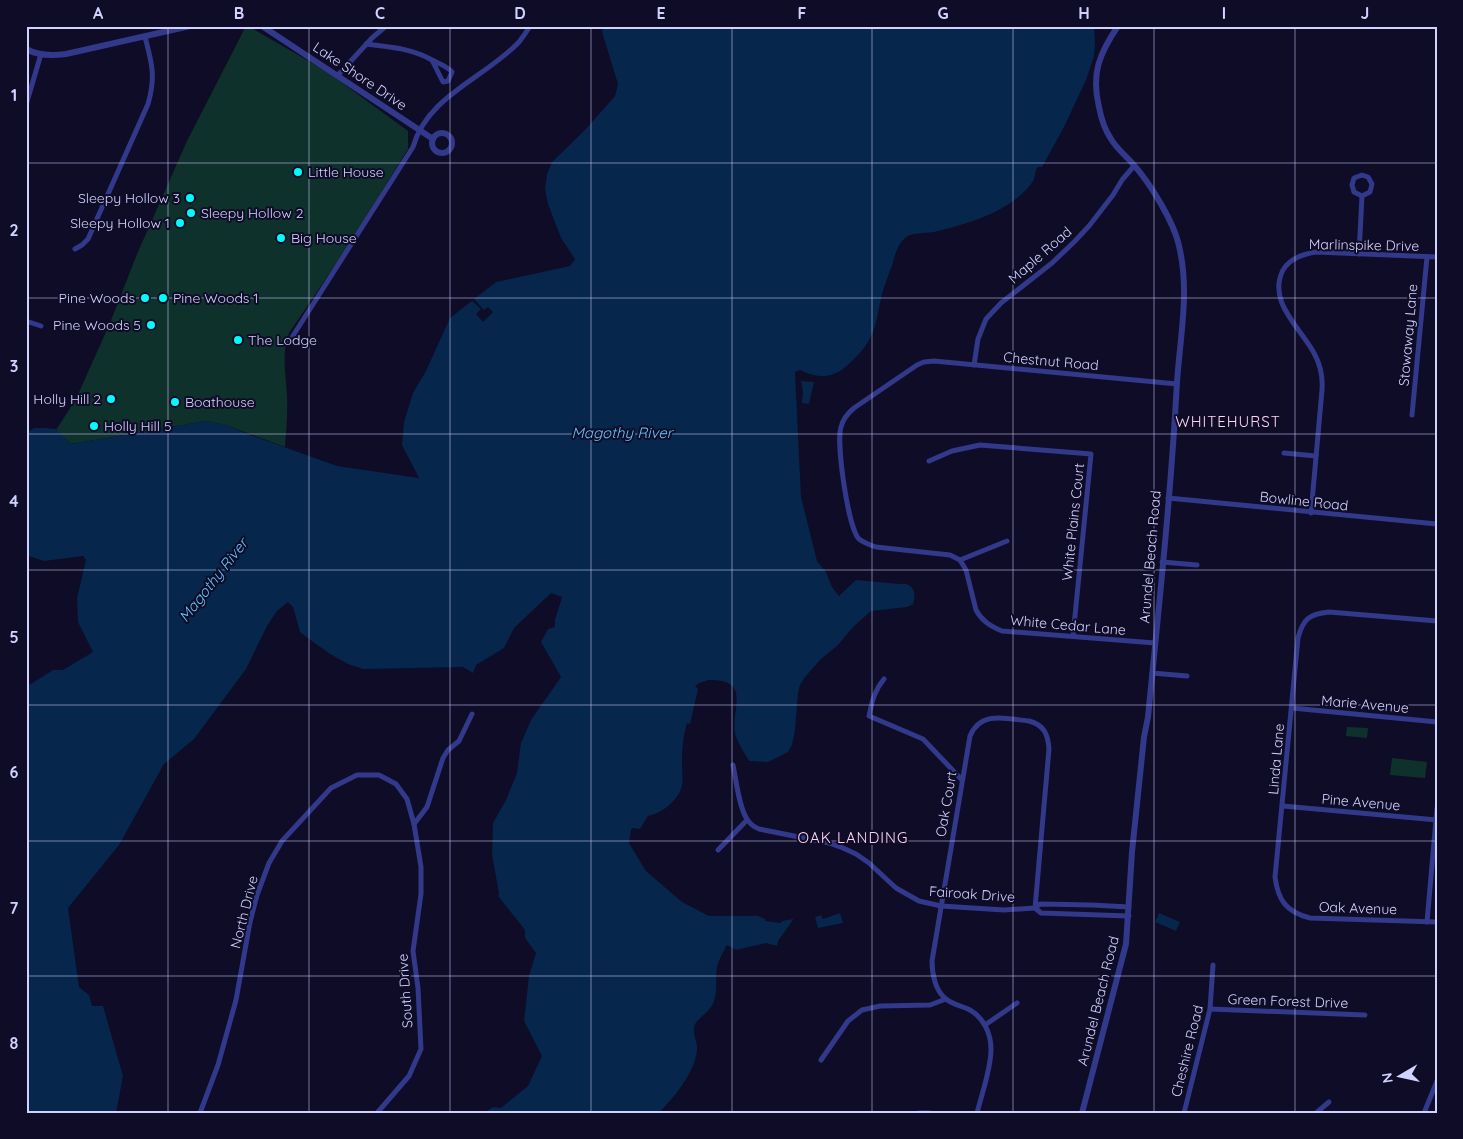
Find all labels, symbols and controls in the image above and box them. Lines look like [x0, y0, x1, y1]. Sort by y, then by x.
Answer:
text: A [93, 3, 104, 23]
text: B [234, 3, 244, 23]
text: C [375, 3, 385, 23]
text: D [514, 3, 526, 23]
text: E [656, 3, 666, 23]
text: F [798, 3, 807, 23]
text: G [937, 3, 949, 23]
text: H [1078, 3, 1090, 23]
text: I [1222, 3, 1226, 23]
text: J [1361, 3, 1369, 23]
street label: Lake Shore Drive [310, 38, 411, 114]
text: 1 [11, 85, 17, 105]
place label: Little House [308, 163, 384, 181]
marker: Little House [292, 166, 304, 178]
place label: Sleepy Hollow 3 [78, 189, 180, 207]
marker: Sleepy Hollow 3 [184, 192, 196, 204]
place label: Sleepy Hollow 2 [201, 204, 304, 222]
marker: Sleepy Hollow 2 [185, 207, 197, 219]
place label: Sleepy Hollow 1 [70, 214, 170, 232]
marker: Sleepy Hollow 1 [174, 217, 186, 229]
text: 2 [9, 220, 19, 240]
street label: Maple Road [1005, 223, 1075, 287]
place label: Big House [291, 229, 357, 247]
marker: Big House [275, 232, 287, 244]
street label: Marlinspike Drive [1309, 235, 1419, 255]
street label: Stowaway Lane [1395, 283, 1421, 387]
place label: Pine Woods [59, 289, 135, 307]
place label: Pine Woods 1 [173, 289, 258, 307]
marker: Pine Woods [139, 292, 151, 304]
marker: Pine Woods 1 [157, 292, 169, 304]
place label: Pine Woods 5 [53, 316, 141, 334]
marker: Pine Woods 5 [145, 319, 157, 331]
place label: The Lodge [248, 331, 317, 349]
marker: The Lodge [232, 334, 244, 346]
street label: Chestnut Road [1003, 348, 1099, 374]
text: 3 [10, 356, 18, 376]
place label: Holly Hill 2 [33, 390, 101, 408]
marker: Holly Hill 2 [105, 393, 117, 405]
place label: Boathouse [185, 393, 255, 411]
marker: Boathouse [169, 396, 181, 408]
district label: WHITEHURST [1175, 412, 1281, 431]
place label: Holly Hill 5 [104, 417, 172, 435]
marker: Holly Hill 5 [88, 420, 100, 432]
water label: Magothy River [571, 423, 675, 442]
street label: White Plains Court [1058, 462, 1088, 582]
street label: Bowline Road [1259, 487, 1349, 515]
street label: Arundel Beach Road [1135, 490, 1165, 624]
text: 4 [9, 491, 19, 511]
water label: Magothy River [174, 533, 253, 626]
street label: White Cedar Lane [1009, 611, 1127, 639]
text: 5 [9, 627, 19, 647]
street label: Marie Avenue [1320, 691, 1410, 717]
street label: Linda Lane [1264, 723, 1288, 795]
text: 6 [10, 762, 19, 782]
street label: Oak Court [931, 770, 961, 838]
street label: Pine Avenue [1321, 790, 1401, 814]
district label: OAK LANDING [798, 828, 908, 847]
street label: North Drive [226, 874, 262, 950]
street label: Fairoak Drive [928, 882, 1016, 906]
text: 7 [10, 898, 19, 918]
street label: Oak Avenue [1319, 898, 1398, 918]
street label: Arundel Beach Road [1073, 934, 1123, 1068]
street label: South Drive [393, 953, 417, 1029]
street label: Green Forest Drive [1227, 990, 1349, 1012]
street label: Cheshire Road [1167, 1003, 1207, 1099]
text: 8 [10, 1033, 19, 1053]
north arrow [1376, 1052, 1426, 1102]
text: N [1377, 1072, 1397, 1085]

